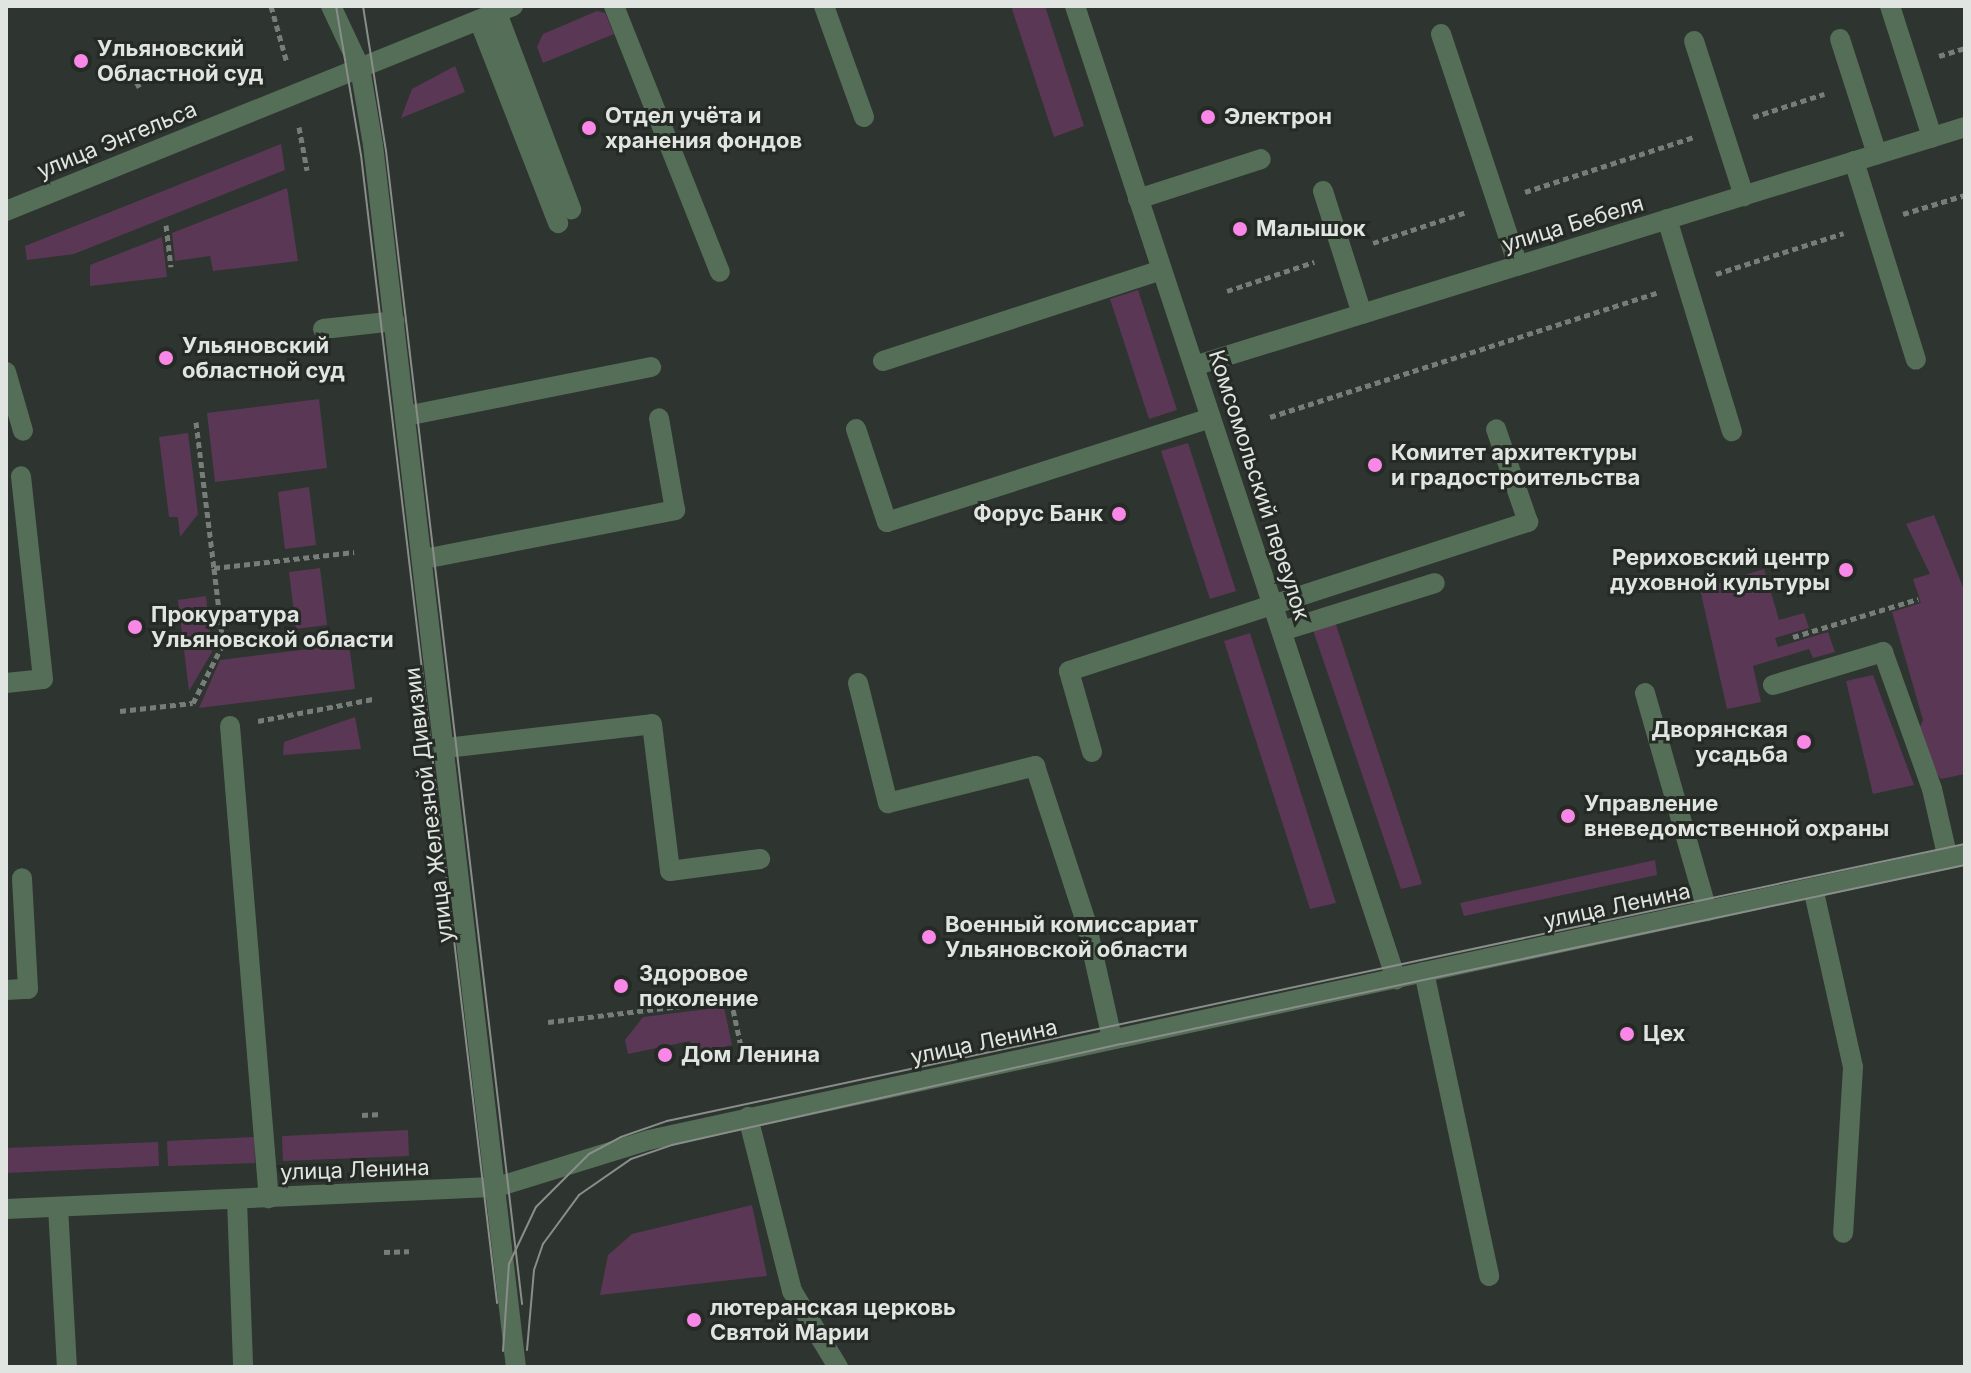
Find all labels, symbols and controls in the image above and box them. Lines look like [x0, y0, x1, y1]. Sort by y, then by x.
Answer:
place label: Ульяновский Областной суд [97, 35, 263, 86]
marker: Ульяновский Областной суд [72, 52, 90, 70]
street label: улица Энгельса [33, 96, 201, 184]
place label: Отдел учёта и хранения фондов [605, 102, 802, 154]
place label: Электрон [1224, 104, 1332, 130]
marker: Электрон [1199, 108, 1217, 126]
marker: Отдел учёта и хранения фондов [580, 119, 598, 137]
street label: улица Бебеля [1499, 190, 1647, 258]
place label: Малышок [1256, 216, 1366, 242]
marker: Малышок [1231, 220, 1249, 238]
place label: Ульяновский областной суд [182, 332, 345, 384]
street label: Комсомольский переулок [1203, 347, 1315, 623]
marker: Ульяновский областной суд [157, 349, 175, 367]
place label: Комитет архитектуры и градостроительства [1391, 439, 1640, 490]
marker: Комитет архитектуры и градостроительства [1366, 456, 1384, 474]
place label: Форус Банк [973, 501, 1103, 527]
marker: Форус Банк [1110, 505, 1128, 523]
place label: Рериховский центр духовной культуры [1610, 544, 1830, 596]
marker: Рериховский центр духовной культуры [1837, 561, 1855, 579]
place label: Прокуратура Ульяновской области [151, 601, 394, 652]
marker: Прокуратура Ульяновской области [126, 618, 144, 636]
street label: улица Железной Дивизии [399, 666, 459, 944]
place label: Дворянская усадьба [1651, 716, 1788, 768]
marker: Дворянская усадьба [1795, 733, 1813, 751]
place label: Управление вневедомственной охраны [1584, 790, 1889, 842]
marker: Управление вневедомственной охраны [1559, 807, 1577, 825]
street label: улица Ленина [1541, 878, 1693, 934]
place label: Военный комиссариат Ульяновской области [945, 911, 1198, 962]
marker: Военный комиссариат Ульяновской области [920, 928, 938, 946]
place label: Здоровое поколение [639, 960, 759, 1012]
marker: Здоровое поколение [610, 975, 632, 997]
street label: улица Ленина [908, 1014, 1060, 1070]
place label: Цех [1643, 1021, 1685, 1047]
marker: Цех [1618, 1025, 1636, 1043]
place label: Дом Ленина [681, 1042, 820, 1068]
marker: Дом Ленина [656, 1046, 674, 1064]
street label: улица Ленина [280, 1154, 430, 1186]
place label: лютеранская церковь Святой Марии [710, 1294, 956, 1346]
marker: лютеранская церковь Святой Марии [685, 1311, 703, 1329]

